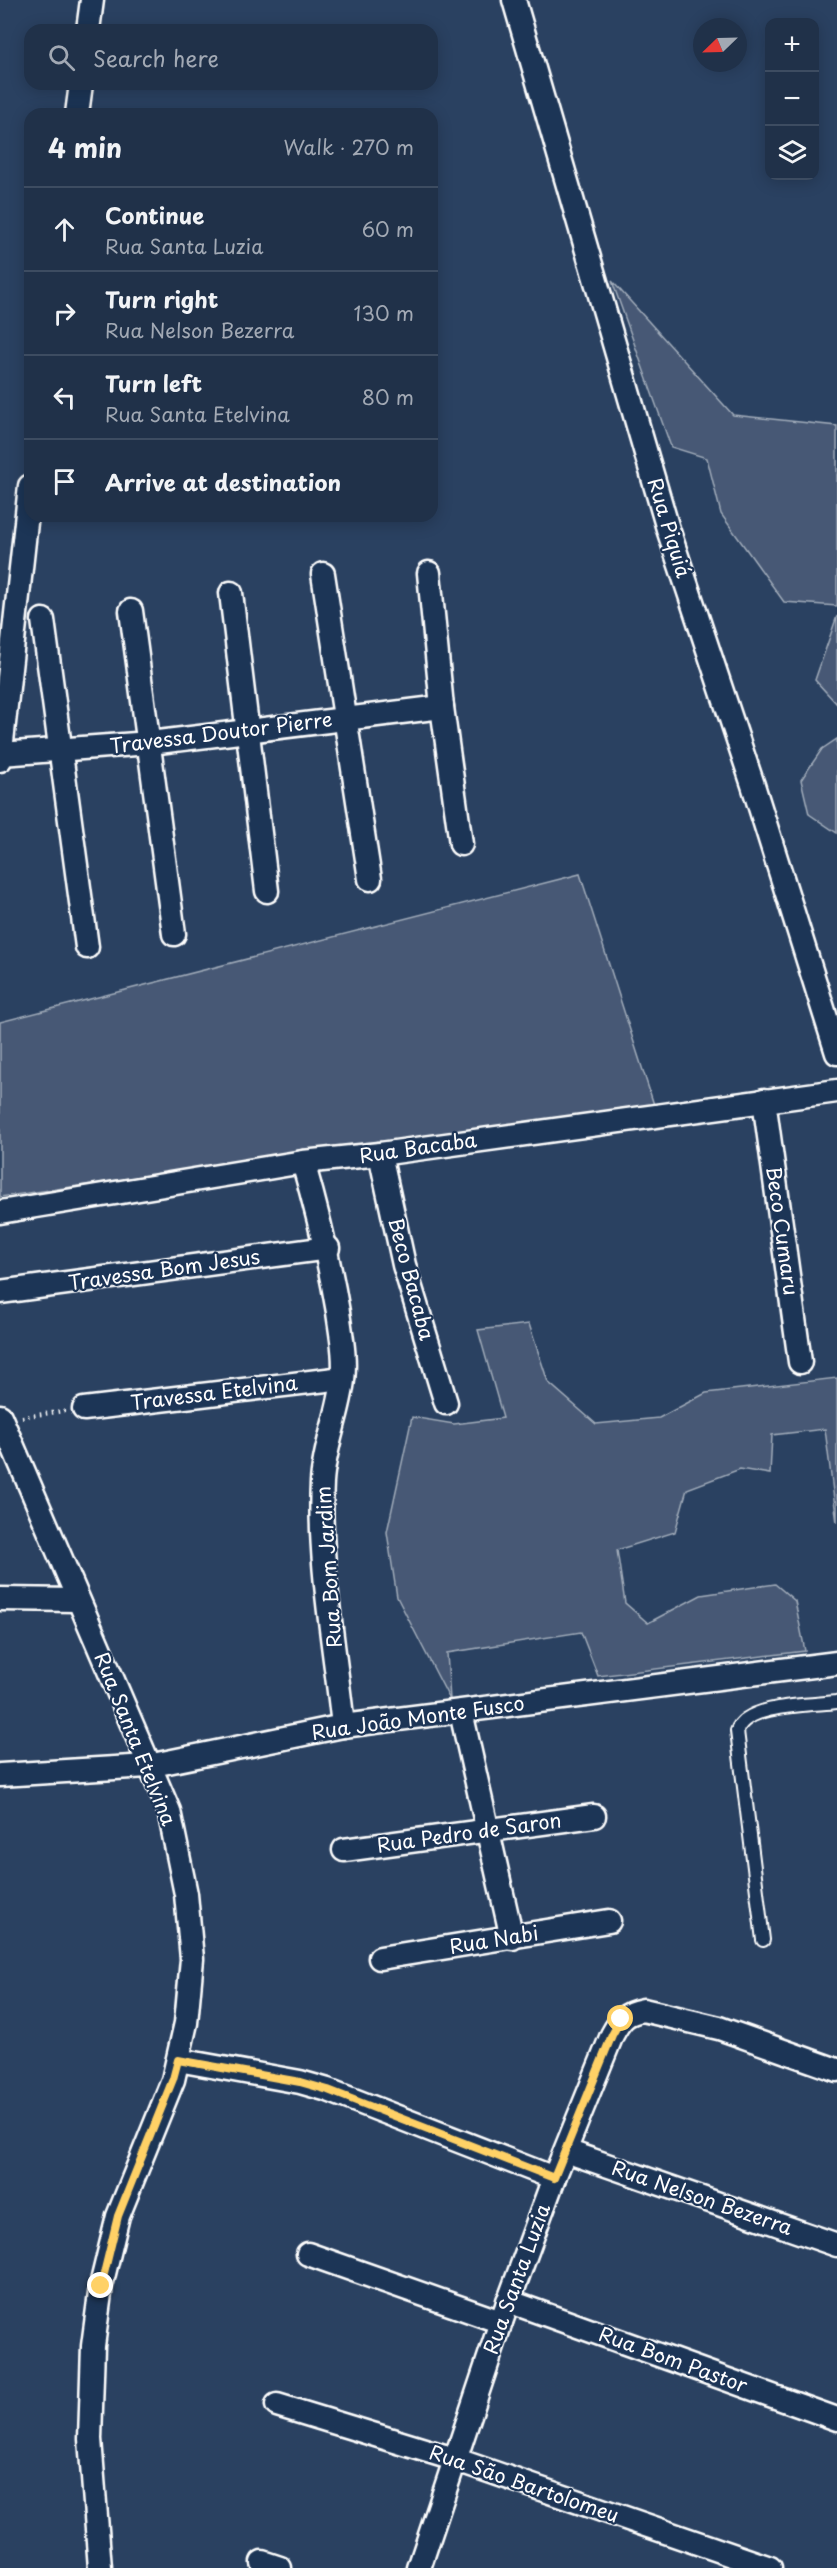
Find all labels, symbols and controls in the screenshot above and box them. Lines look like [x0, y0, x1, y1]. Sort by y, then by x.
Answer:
north arrow [693, 18, 747, 72]
map controls [765, 18, 819, 180]
button: + [765, 18, 819, 72]
search box [24, 24, 438, 90]
icon: search [45, 41, 78, 74]
text: Search here [93, 41, 219, 74]
button: − [765, 72, 819, 126]
button: layers [765, 126, 819, 180]
text: 4 min [48, 128, 122, 167]
text: Walk · 270 m [283, 132, 414, 162]
text: Continue [105, 198, 204, 231]
icon: ahead [48, 213, 81, 246]
text: 60 m [362, 214, 414, 244]
text: Rua Santa Luzia [105, 231, 263, 261]
text: Turn right [105, 282, 218, 315]
icon: right [48, 297, 81, 330]
text: 130 m [354, 298, 414, 328]
text: Rua Nelson Bezerra [105, 315, 294, 345]
text: Turn left [105, 366, 202, 399]
icon: left [48, 381, 81, 414]
text: 80 m [362, 382, 414, 412]
text: Rua Santa Etelvina [105, 399, 290, 429]
icon: arrive [48, 465, 81, 498]
text: Arrive at destination [105, 465, 341, 498]
street label: Rua Piquiá [641, 474, 700, 582]
street label: Travessa Doutor Pierre [108, 703, 334, 761]
street label: Rua Bacaba [357, 1124, 479, 1170]
street label: Beco Cumaru [759, 1164, 807, 1297]
street label: Beco Bacaba [381, 1214, 443, 1344]
street label: Travessa Bom Jesus [66, 1241, 262, 1297]
street label: Travessa Etelvina [129, 1367, 299, 1417]
street label: Rua Bom Jardim [307, 1485, 349, 1649]
street label: Rua Santa Etelvina [87, 1647, 185, 1830]
street label: Rua João Monte Fusco [309, 1687, 526, 1747]
street label: Rua Pedro de Saron [375, 1804, 563, 1860]
street label: Rua Nabi [447, 1917, 541, 1961]
route start [607, 2005, 633, 2031]
street label: Rua Nelson Bezerra [608, 2152, 797, 2242]
street label: Rua Santa Luzia [475, 2198, 558, 2358]
route end [87, 2272, 113, 2298]
street label: Rua Bom Pastor [595, 2318, 753, 2400]
street label: Rua São Bartolomeu [425, 2437, 623, 2530]

